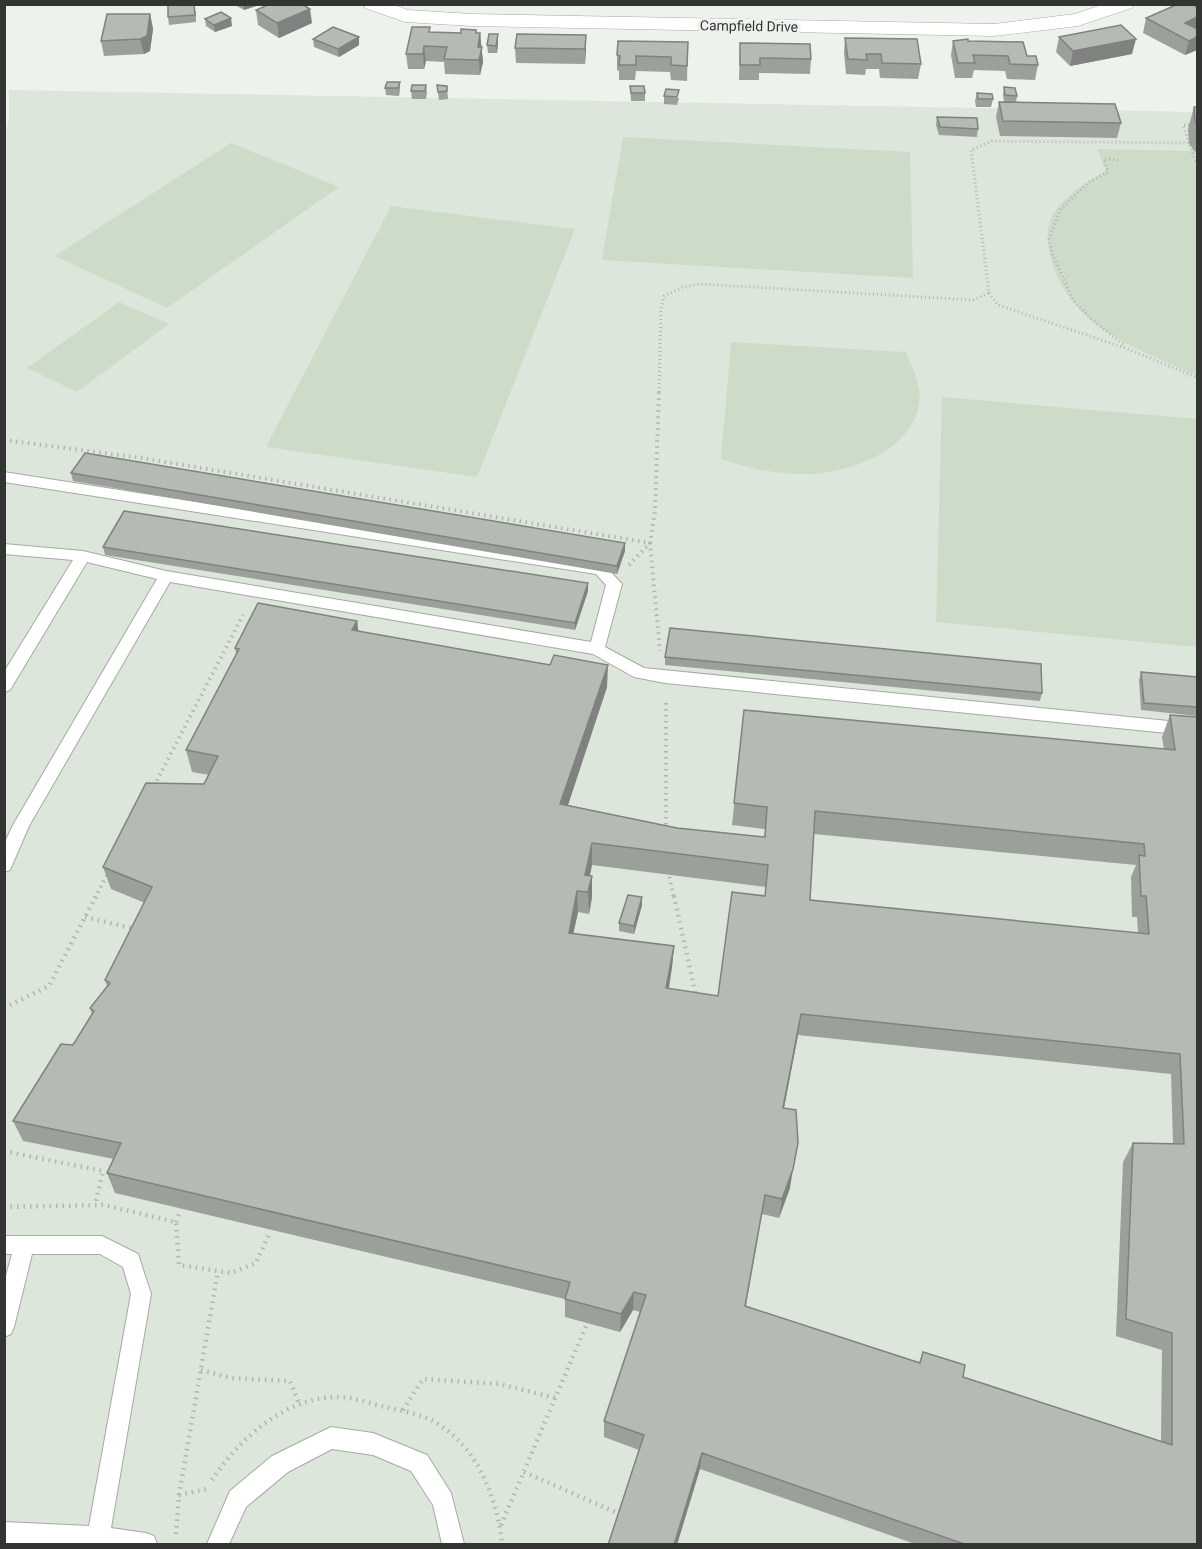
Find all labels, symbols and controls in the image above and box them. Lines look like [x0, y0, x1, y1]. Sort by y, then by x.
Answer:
street label: Campfield Drive [700, 17, 798, 35]

